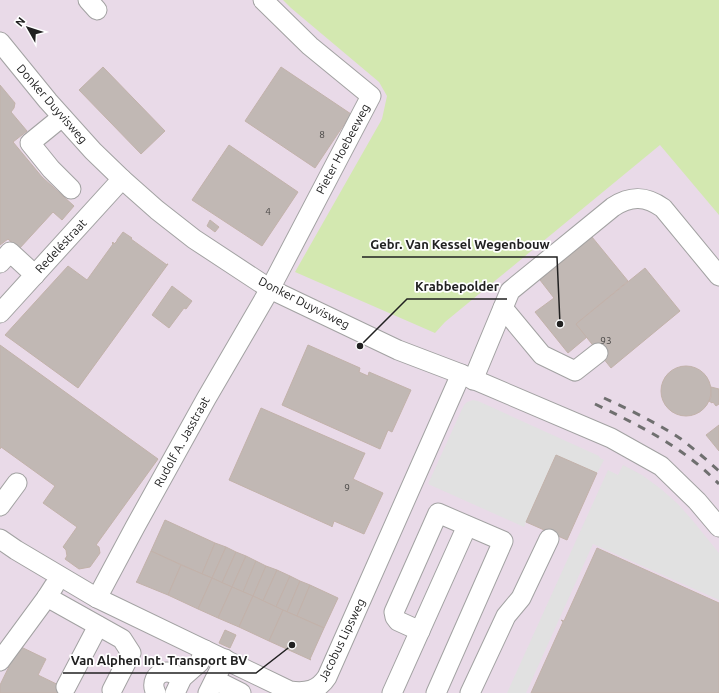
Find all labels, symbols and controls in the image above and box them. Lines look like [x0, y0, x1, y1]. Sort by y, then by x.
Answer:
north arrow [8, 8, 48, 48]
text: N [13, 15, 27, 29]
street label: Donker Duyvisweg [15, 62, 90, 146]
street label: Pieter Hoebeeweg [313, 101, 372, 196]
house number: 8 [319, 129, 325, 140]
house number: 4 [265, 206, 271, 217]
street label: Redeléstraat [32, 216, 89, 275]
callout: Gebr. Van Kessel Wegenbouw [362, 232, 557, 257]
text: Gebr. Van Kessel Wegenbouw [370, 237, 550, 251]
street label: Donker Duyvisweg [257, 274, 352, 331]
callout: Krabbepolder [407, 274, 507, 299]
text: Krabbepolder [415, 279, 500, 293]
house number: 93 [600, 335, 612, 346]
street label: Rudolf A. Jasstraat [151, 394, 212, 489]
house number: 9 [344, 482, 350, 493]
street label: Jacobus Lipsweg [316, 596, 367, 683]
callout: Van Alphen Int. Transport BV [63, 648, 256, 673]
text: Van Alphen Int. Transport BV [71, 653, 247, 667]

